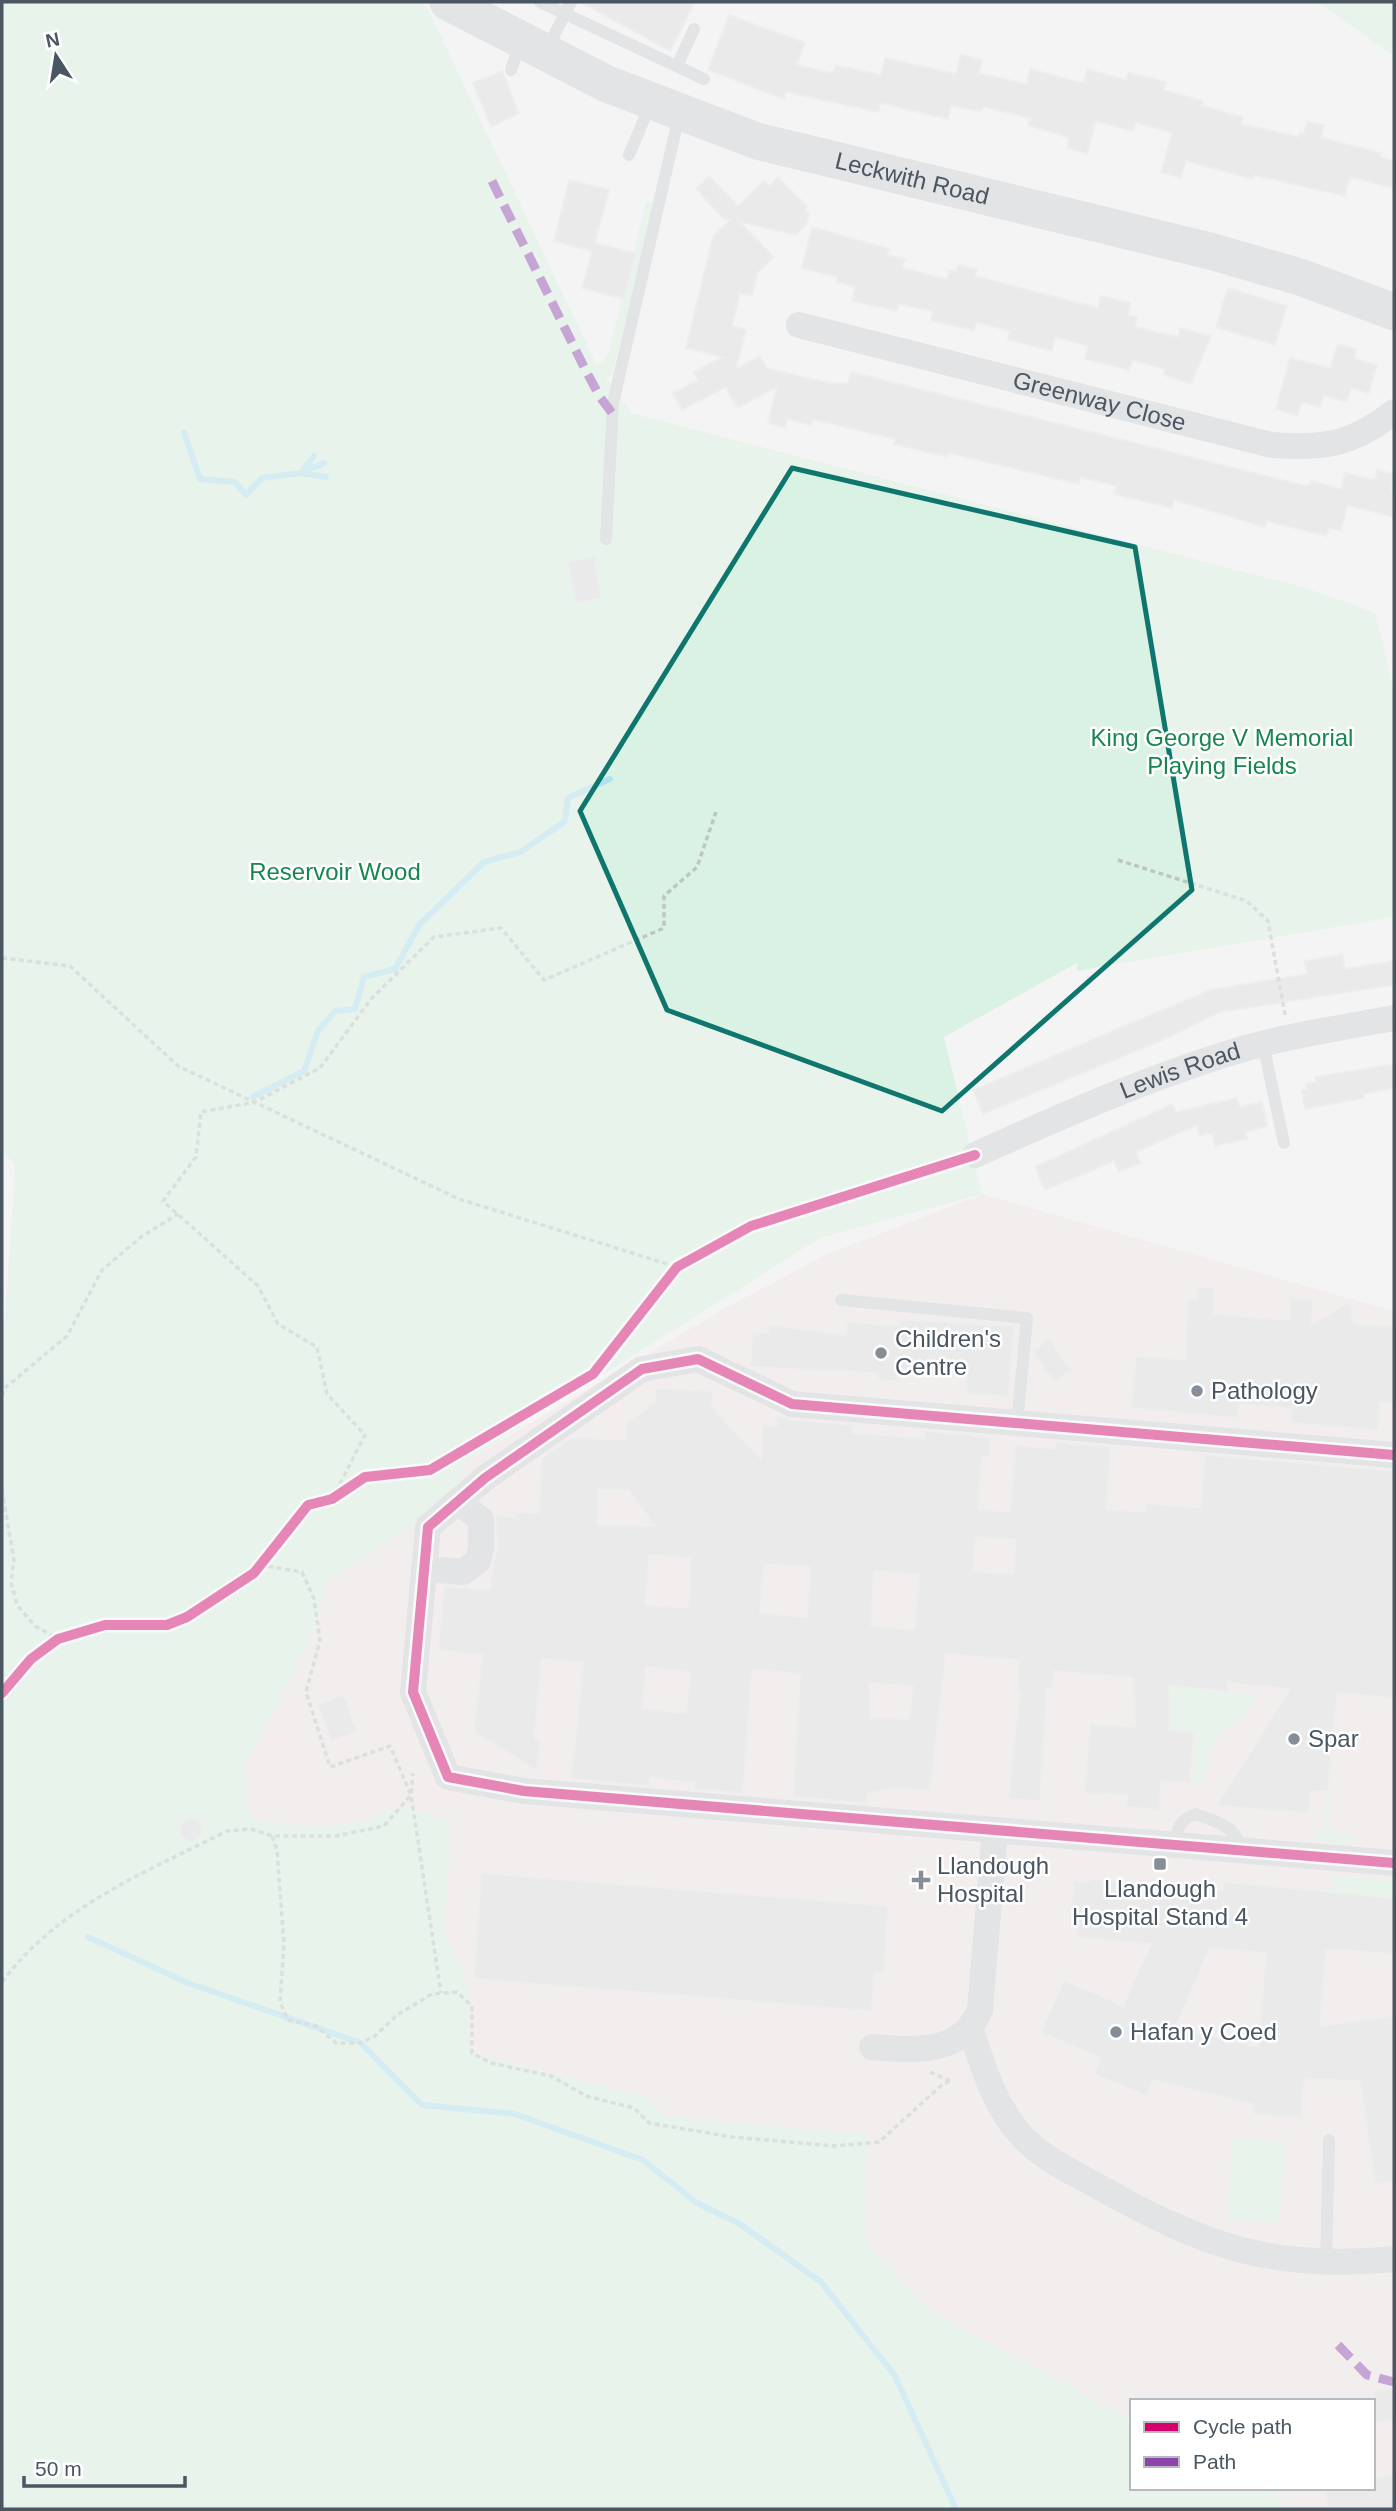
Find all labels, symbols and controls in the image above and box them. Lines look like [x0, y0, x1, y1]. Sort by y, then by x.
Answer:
north arrow [21, 21, 91, 91]
text: N [44, 28, 61, 52]
street label: Leckwith Road [833, 146, 992, 210]
street label: Greenway Close [1010, 366, 1189, 436]
park label: King George V Memorial Playing Fields [1091, 724, 1353, 779]
park label: Reservoir Wood [249, 858, 421, 885]
street label: Lewis Road [1116, 1037, 1243, 1104]
place label: Children's Centre [895, 1325, 1001, 1380]
marker: Children's Centre [873, 1345, 889, 1361]
place label: Pathology [1211, 1377, 1318, 1404]
marker: Pathology [1189, 1383, 1205, 1399]
place label: Spar [1308, 1725, 1359, 1752]
marker: Spar [1286, 1731, 1302, 1747]
place label: Llandough Hospital [937, 1852, 1049, 1907]
marker: Llandough Hospital Stand 4 [1152, 1856, 1168, 1872]
marker: Llandough Hospital [911, 1870, 931, 1890]
place label: Llandough Hospital Stand 4 [1072, 1875, 1248, 1930]
place label: Hafan y Coed [1130, 2018, 1277, 2045]
marker: Hafan y Coed [1108, 2024, 1124, 2040]
legend [1130, 2399, 1375, 2490]
text: Cycle path [1193, 2415, 1292, 2438]
scale bar [24, 2444, 186, 2488]
text: Path [1193, 2450, 1236, 2473]
text: 50 m [35, 2457, 82, 2480]

